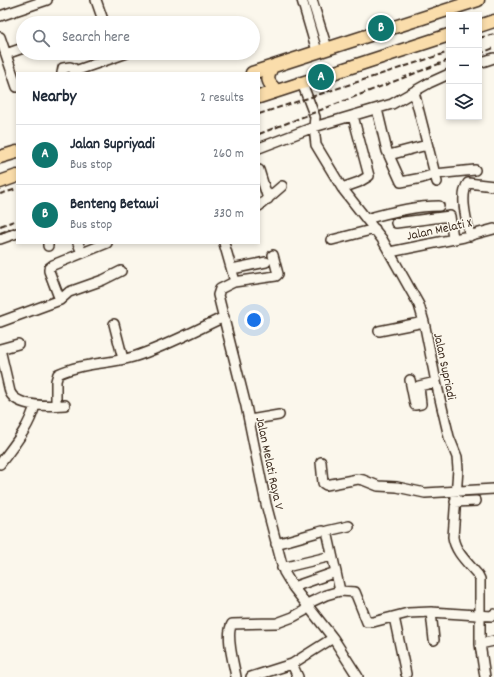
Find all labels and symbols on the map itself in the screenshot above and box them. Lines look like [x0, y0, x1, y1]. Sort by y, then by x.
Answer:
pin: B [368, 13, 394, 43]
pin: A [308, 62, 334, 92]
street label: Jalan Melati X [405, 214, 474, 247]
your location [244, 310, 264, 330]
street label: Jalan Supriadi [427, 331, 460, 402]
street label: Jalan Melati Raya V [249, 415, 288, 513]

